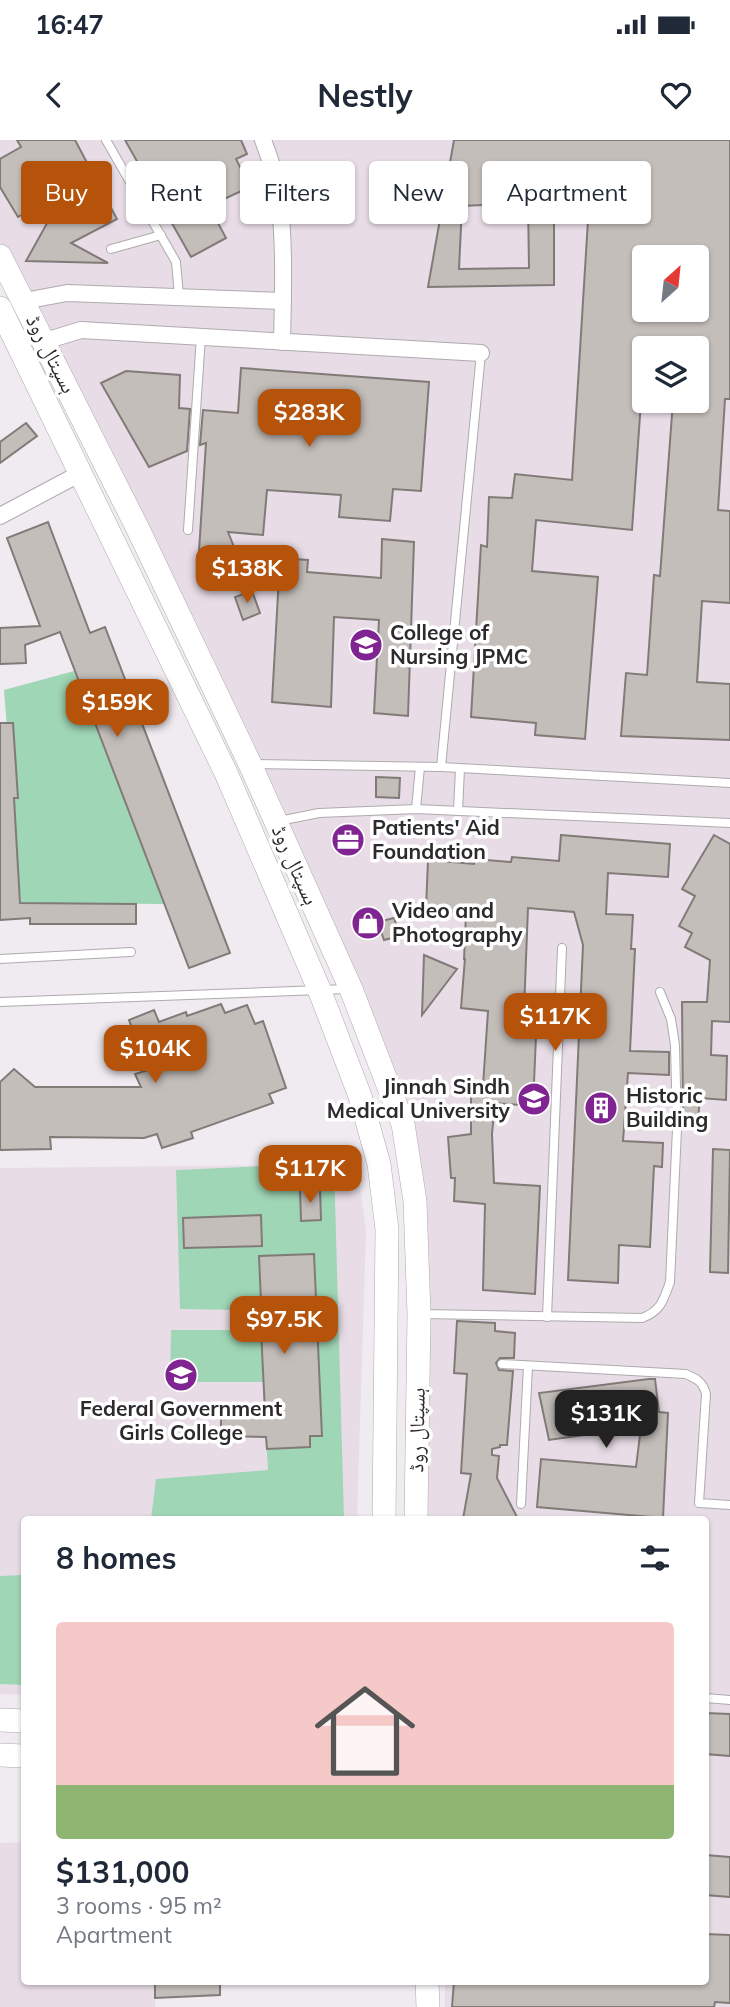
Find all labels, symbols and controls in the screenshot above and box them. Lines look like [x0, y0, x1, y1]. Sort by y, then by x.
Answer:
text: 16:47 [35, 8, 104, 41]
text: Nestly [317, 75, 413, 115]
icon: back [35, 76, 73, 114]
icon: heart [657, 76, 695, 114]
chip: Buy [21, 161, 112, 224]
chip: Rent [126, 161, 226, 224]
chip: Filters [240, 161, 355, 224]
chip: New [369, 161, 468, 224]
chip: Apartment [482, 161, 651, 224]
north arrow [632, 245, 709, 322]
map controls [632, 245, 709, 413]
street label: ہسپتال روڈ [21, 310, 83, 397]
button: layers [632, 336, 709, 413]
pin: $283K [260, 390, 358, 449]
text: $283K [274, 397, 344, 426]
pin: $138K [198, 546, 296, 605]
text: $138K [212, 553, 282, 582]
place label: College of Nursing JPMC [390, 619, 528, 669]
school or university icon: College of Nursing JPMC [347, 626, 385, 664]
pin: $159K [68, 680, 166, 739]
text: $159K [82, 687, 152, 716]
place label: Patients' Aid Foundation [372, 814, 500, 864]
street label: ہسپتال روڈ [267, 821, 325, 909]
office icon: Patients' Aid Foundation [329, 821, 367, 859]
place label: Video and Photography [391, 897, 523, 947]
shop icon: Video and Photography [349, 904, 387, 942]
pin: $117K [506, 993, 604, 1053]
text: $117K [520, 1001, 590, 1030]
pin: $104K [106, 1026, 204, 1085]
text: $104K [120, 1033, 190, 1062]
place label: Jinnah Sindh Medical University [327, 1073, 511, 1123]
school or university icon: Jinnah Sindh Medical University [515, 1080, 553, 1118]
place label: Historic Building [626, 1082, 708, 1132]
building icon: Historic Building [582, 1089, 620, 1127]
pin: $117K [261, 1146, 359, 1205]
text: $117K [275, 1153, 345, 1182]
pin: $97.5K [227, 1296, 341, 1356]
text: $97.5K [246, 1304, 322, 1333]
school or university icon: Federal Government Girls College [162, 1356, 200, 1394]
street label: ہسپتال روڈ [402, 1387, 430, 1473]
pin: $131K [557, 1390, 655, 1450]
place label: Federal Government Girls College [80, 1395, 282, 1445]
text: $131K [571, 1398, 641, 1427]
text: 8 homes [56, 1539, 177, 1577]
icon: filters [636, 1539, 674, 1577]
icon: home [302, 1668, 428, 1794]
text: $131,000 [56, 1853, 189, 1891]
text: 3 rooms · 95 m² [56, 1891, 222, 1920]
text: Apartment [56, 1920, 172, 1949]

